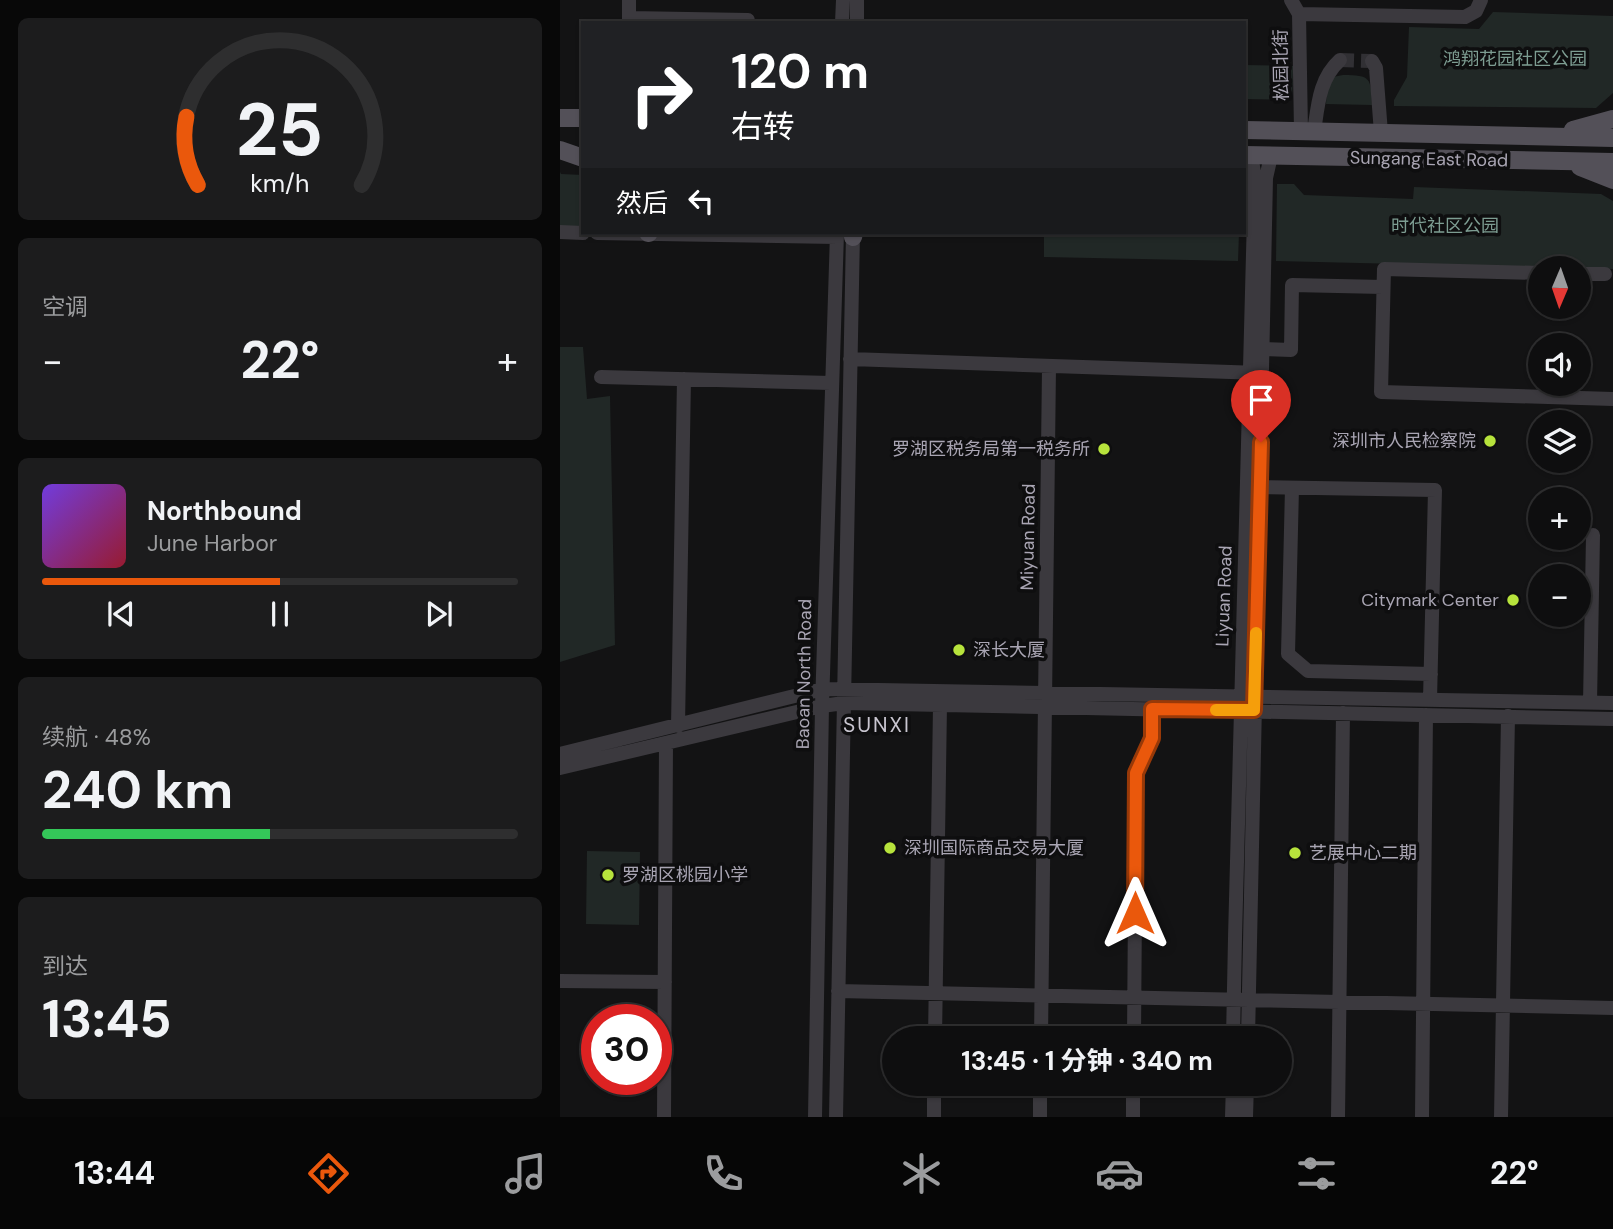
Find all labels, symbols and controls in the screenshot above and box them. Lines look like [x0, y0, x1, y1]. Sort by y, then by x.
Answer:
street label: 松园北街 [1268, 29, 1294, 101]
text: 120 m [731, 39, 869, 103]
park label: 鸿翔花园社区公园 [1443, 47, 1587, 71]
icon: right [616, 49, 707, 140]
text: 25 [236, 83, 324, 178]
text: 右转 [731, 106, 795, 148]
street label: Sungang East Road [1350, 146, 1508, 172]
text: km/h [250, 167, 310, 200]
icon: left [682, 182, 720, 220]
text: 然后 [616, 186, 668, 220]
park label: 时代社区公园 [1391, 214, 1499, 238]
north arrow [1528, 256, 1591, 318]
map controls [1528, 256, 1591, 627]
text: 空调 [42, 292, 88, 322]
text: 22° [241, 326, 319, 394]
button: sound [1528, 333, 1591, 396]
text: − [42, 336, 63, 386]
text: + [497, 336, 518, 386]
pin [1231, 370, 1291, 442]
icon: arrive [1242, 381, 1280, 419]
button: layers [1528, 410, 1591, 473]
place label: 深圳市人民检察院 [1332, 429, 1476, 453]
marker: 深圳市人民检察院 [1482, 433, 1498, 449]
place label: 罗湖区税务局第一税务所 [892, 437, 1090, 461]
marker: 罗湖区税务局第一税务所 [1096, 441, 1112, 457]
street label: Miyuan Road [1015, 483, 1041, 591]
button: + [1528, 487, 1591, 550]
text: Northbound [147, 494, 302, 528]
text: June Harbor [147, 528, 277, 558]
street label: Liyuan Road [1210, 545, 1238, 647]
button: − [1528, 564, 1591, 627]
place label: Citymark Center [1361, 588, 1499, 612]
marker: Citymark Center [1505, 592, 1521, 608]
icon: previous [102, 595, 140, 633]
icon: pause [261, 595, 299, 633]
icon: next [420, 595, 458, 633]
street label: Baoan North Road [791, 599, 817, 749]
place label: 深长大厦 [973, 638, 1045, 662]
marker: 深长大厦 [951, 642, 967, 658]
district label: SUNXI [843, 711, 911, 739]
text: 续航 · 48% [42, 722, 151, 752]
text: 240 km [42, 756, 233, 824]
place label: 深圳国际商品交易大厦 [904, 836, 1084, 860]
marker: 深圳国际商品交易大厦 [882, 840, 898, 856]
place label: 艺展中心二期 [1309, 841, 1417, 865]
marker: 艺展中心二期 [1287, 845, 1303, 861]
place label: 罗湖区桃园小学 [622, 863, 748, 887]
marker: 罗湖区桃园小学 [600, 867, 616, 883]
position arrow [1098, 876, 1172, 950]
text: 到达 [42, 951, 88, 981]
text: 13:45 [42, 985, 172, 1053]
speed limit sign: 30 [581, 1004, 672, 1095]
text: 13:45 · 1 分钟 · 340 m [961, 1044, 1213, 1078]
icon: directions [304, 1149, 353, 1198]
icon: music [501, 1149, 550, 1198]
icon: phone [699, 1149, 748, 1198]
icon: climate [897, 1149, 946, 1198]
icon: car [1095, 1149, 1144, 1198]
icon: filters [1292, 1149, 1341, 1198]
text: 13:44 [74, 1152, 155, 1194]
text: 22° [1490, 1152, 1539, 1194]

